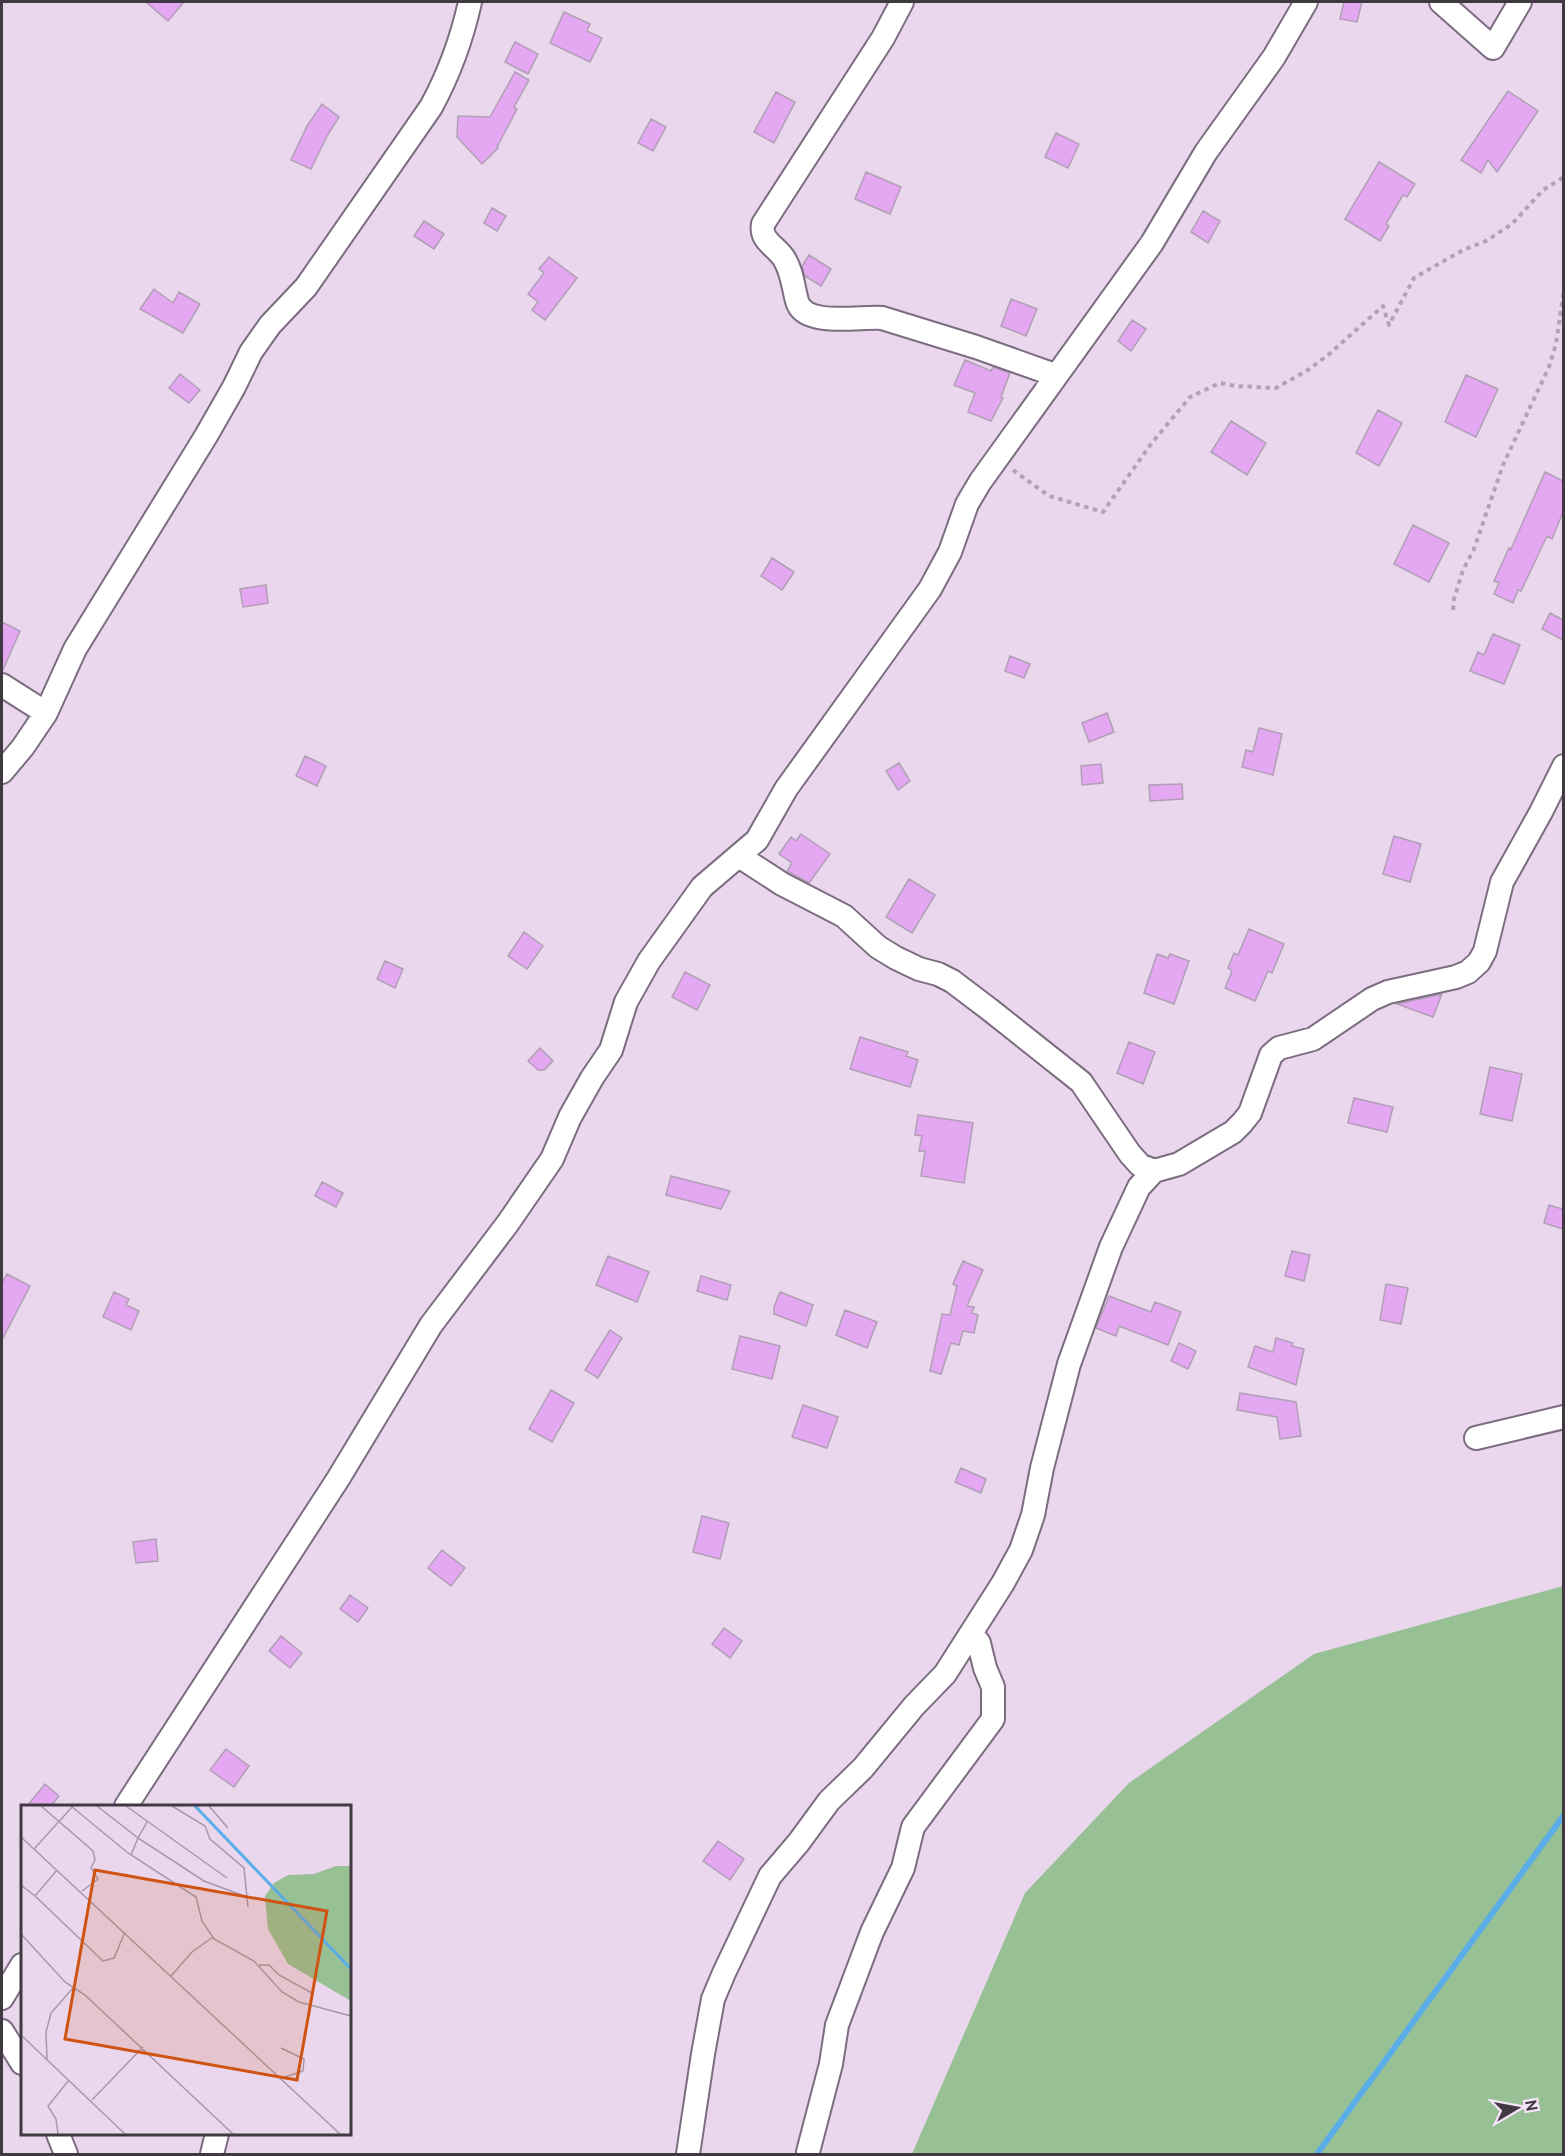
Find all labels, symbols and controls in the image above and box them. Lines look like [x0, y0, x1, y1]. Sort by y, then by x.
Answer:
inset map [21, 1805, 351, 2135]
north arrow [1487, 2078, 1547, 2138]
text: N [1521, 2098, 1543, 2112]

